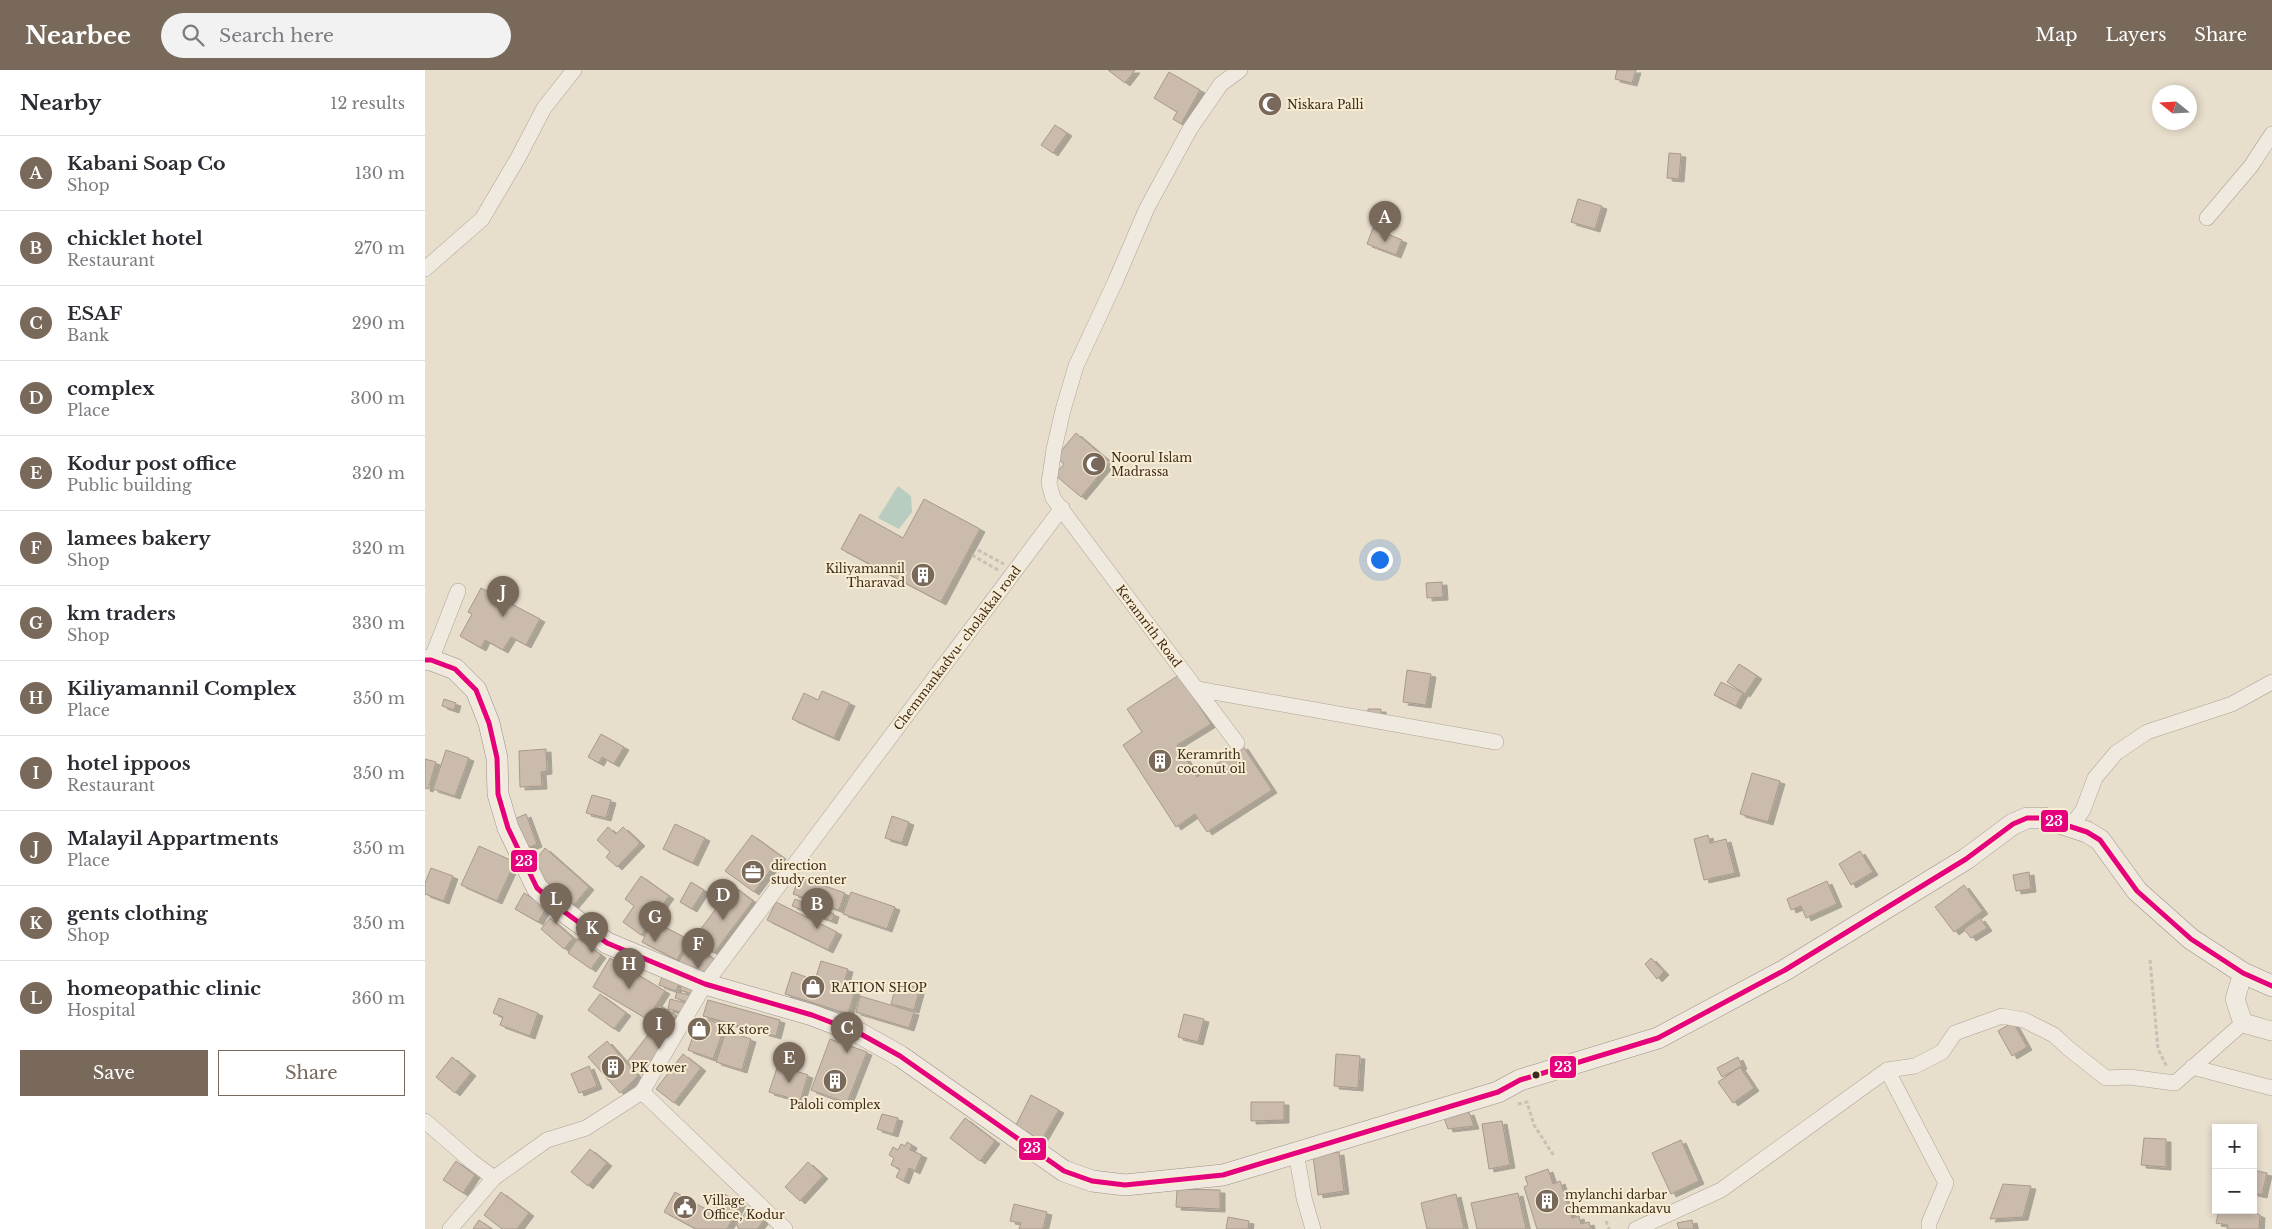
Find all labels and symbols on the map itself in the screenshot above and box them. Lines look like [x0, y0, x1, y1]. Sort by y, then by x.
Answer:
north arrow [2152, 85, 2197, 130]
mosque icon: Niskara Palli [1257, 91, 1283, 117]
place label: Niskara Palli [1287, 97, 1364, 112]
pin: A [1369, 201, 1401, 242]
place label: Noorul Islam Madrassa [1111, 450, 1192, 479]
mosque icon: Noorul Islam Madrassa [1081, 451, 1107, 477]
your location [1367, 547, 1393, 573]
place label: Kiliyamannil Tharavad [825, 561, 905, 590]
building icon: Kiliyamannil Tharavad [910, 562, 936, 588]
street label: Chemmankadvu- cholakkal road [890, 563, 1024, 733]
pin: J [487, 576, 519, 617]
street label: Keramrith Road [1113, 582, 1185, 670]
place label: Keramrith coconut oil [1177, 747, 1246, 776]
building icon: Keramrith coconut oil [1147, 748, 1173, 774]
line badge: 23 [2040, 809, 2069, 833]
text: 23 [2045, 812, 2063, 830]
line badge: 23 [510, 849, 538, 873]
text: 23 [515, 852, 533, 870]
place label: direction study center [771, 858, 847, 887]
office icon: direction study center [740, 859, 766, 885]
pin: D [707, 879, 739, 920]
pin: L [540, 883, 572, 924]
pin: B [801, 888, 833, 929]
pin: G [639, 901, 671, 942]
pin: K [576, 912, 608, 953]
pin: F [682, 928, 714, 969]
pin: H [613, 948, 645, 989]
shop icon: RATION SHOP [800, 974, 826, 1000]
place label: RATION SHOP [831, 980, 927, 995]
pin: I [643, 1008, 675, 1049]
pin: C [831, 1012, 863, 1053]
shop icon: KK store [686, 1016, 712, 1042]
place label: KK store [717, 1022, 769, 1037]
pin: E [773, 1042, 805, 1083]
building icon: PK tower [600, 1054, 626, 1080]
line badge: 23 [1549, 1055, 1577, 1079]
text: 23 [1554, 1058, 1572, 1076]
place label: PK tower [631, 1060, 687, 1075]
building icon: Paloli complex [822, 1068, 848, 1094]
unlabelled marker [1531, 1070, 1541, 1080]
place label: Paloli complex [789, 1097, 881, 1112]
line badge: 23 [1018, 1137, 1047, 1161]
text: 23 [1023, 1139, 1041, 1157]
place label: mylanchi darbar chemmankadavu [1565, 1187, 1671, 1216]
building icon: mylanchi darbar chemmankadavu [1534, 1188, 1560, 1214]
place label: Village Office, Kodur [702, 1193, 785, 1222]
public building icon: Village Office, Kodur [672, 1194, 698, 1220]

